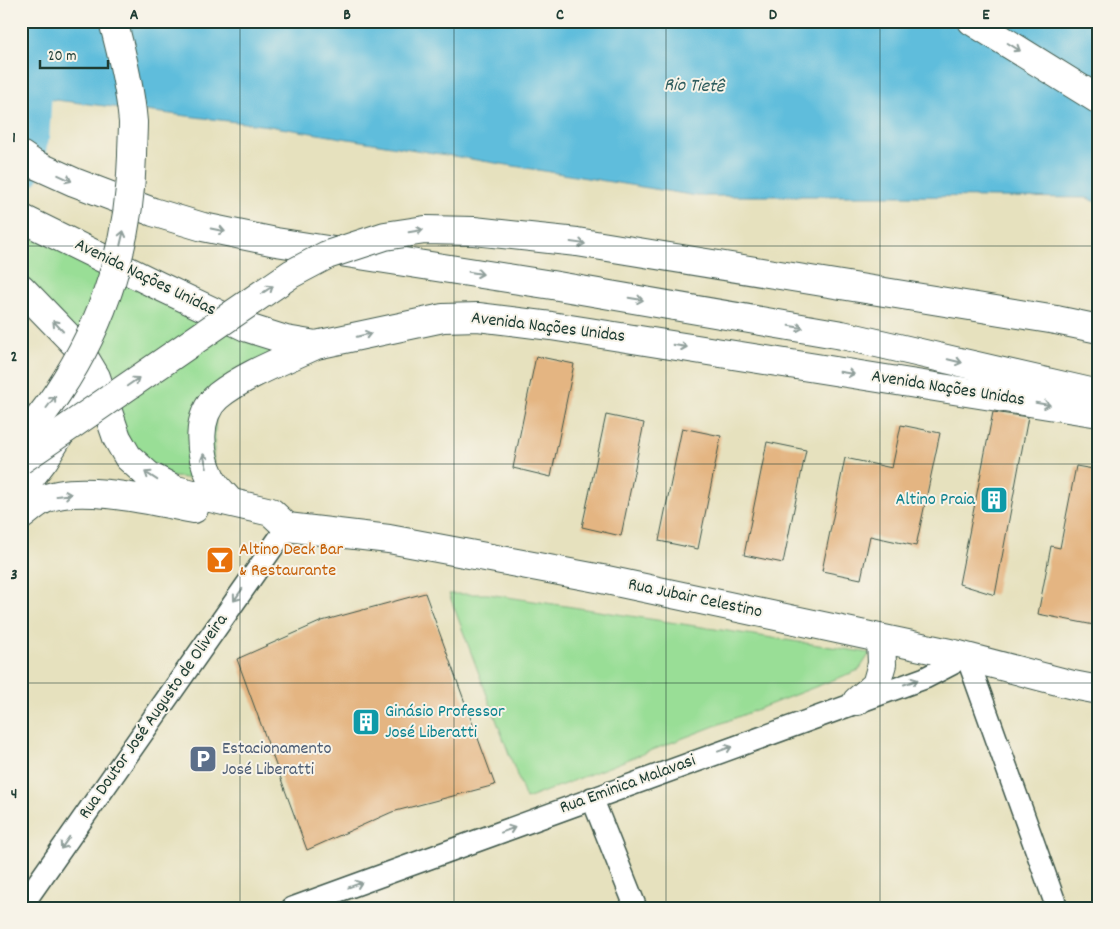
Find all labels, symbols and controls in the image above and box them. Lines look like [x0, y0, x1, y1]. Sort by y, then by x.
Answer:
text: A [130, 4, 139, 27]
text: B [343, 4, 351, 27]
text: C [556, 4, 564, 27]
text: D [769, 4, 778, 27]
text: E [982, 4, 990, 27]
scale bar [40, 38, 108, 70]
one-way arrow [1006, 43, 1020, 53]
text: 20 m [48, 46, 76, 68]
water label: Rio Tietê [663, 72, 726, 102]
text: 1 [12, 127, 16, 150]
one-way arrow [57, 173, 72, 183]
one-way arrow [210, 226, 226, 235]
one-way arrow [408, 226, 424, 236]
one-way arrow [118, 231, 127, 247]
street label: Avenida Nações Unidas [70, 233, 220, 323]
one-way arrow [570, 238, 586, 248]
one-way arrow [467, 269, 483, 279]
one-way arrow [259, 285, 273, 295]
one-way arrow [628, 295, 644, 305]
street label: Avenida Nações Unidas [470, 306, 626, 350]
one-way arrow [52, 320, 64, 333]
one-way arrow [788, 322, 804, 332]
one-way arrow [355, 330, 371, 339]
one-way arrow [671, 341, 687, 351]
text: 2 [11, 346, 18, 369]
one-way arrow [947, 357, 963, 366]
street label: Avenida Nações Unidas [870, 365, 1026, 413]
one-way arrow [839, 368, 855, 378]
one-way arrow [126, 377, 140, 387]
one-way arrow [46, 395, 56, 409]
one-way arrow [1034, 399, 1050, 409]
one-way arrow [200, 453, 210, 469]
one-way arrow [145, 471, 159, 481]
building icon: Altino Praia [979, 485, 1009, 515]
place label: Altino Praia [895, 488, 976, 513]
one-way arrow [56, 490, 72, 500]
place label: Altino Deck Bar & Restaurante [239, 538, 343, 584]
bar icon: Altino Deck Bar & Restaurante [205, 545, 235, 575]
text: 3 [10, 564, 18, 587]
street label: Rua Jubair Celestino [626, 573, 764, 625]
one-way arrow [233, 588, 244, 601]
street label: Rua Doutor José Augusto de Oliveira [73, 609, 235, 825]
one-way arrow [903, 677, 919, 687]
place label: Ginásio Professor José Liberatti [385, 700, 505, 746]
building icon: Ginásio Professor José Liberatti [351, 707, 381, 737]
place label: Estacionamento José Liberatti [222, 737, 331, 783]
parking icon: Estacionamento José Liberatti [188, 744, 218, 774]
one-way arrow [717, 744, 733, 753]
street label: Rua Eminica Malavasi [557, 749, 699, 821]
text: 4 [11, 783, 17, 806]
one-way arrow [499, 825, 515, 834]
one-way arrow [60, 836, 71, 850]
one-way arrow [346, 880, 362, 889]

